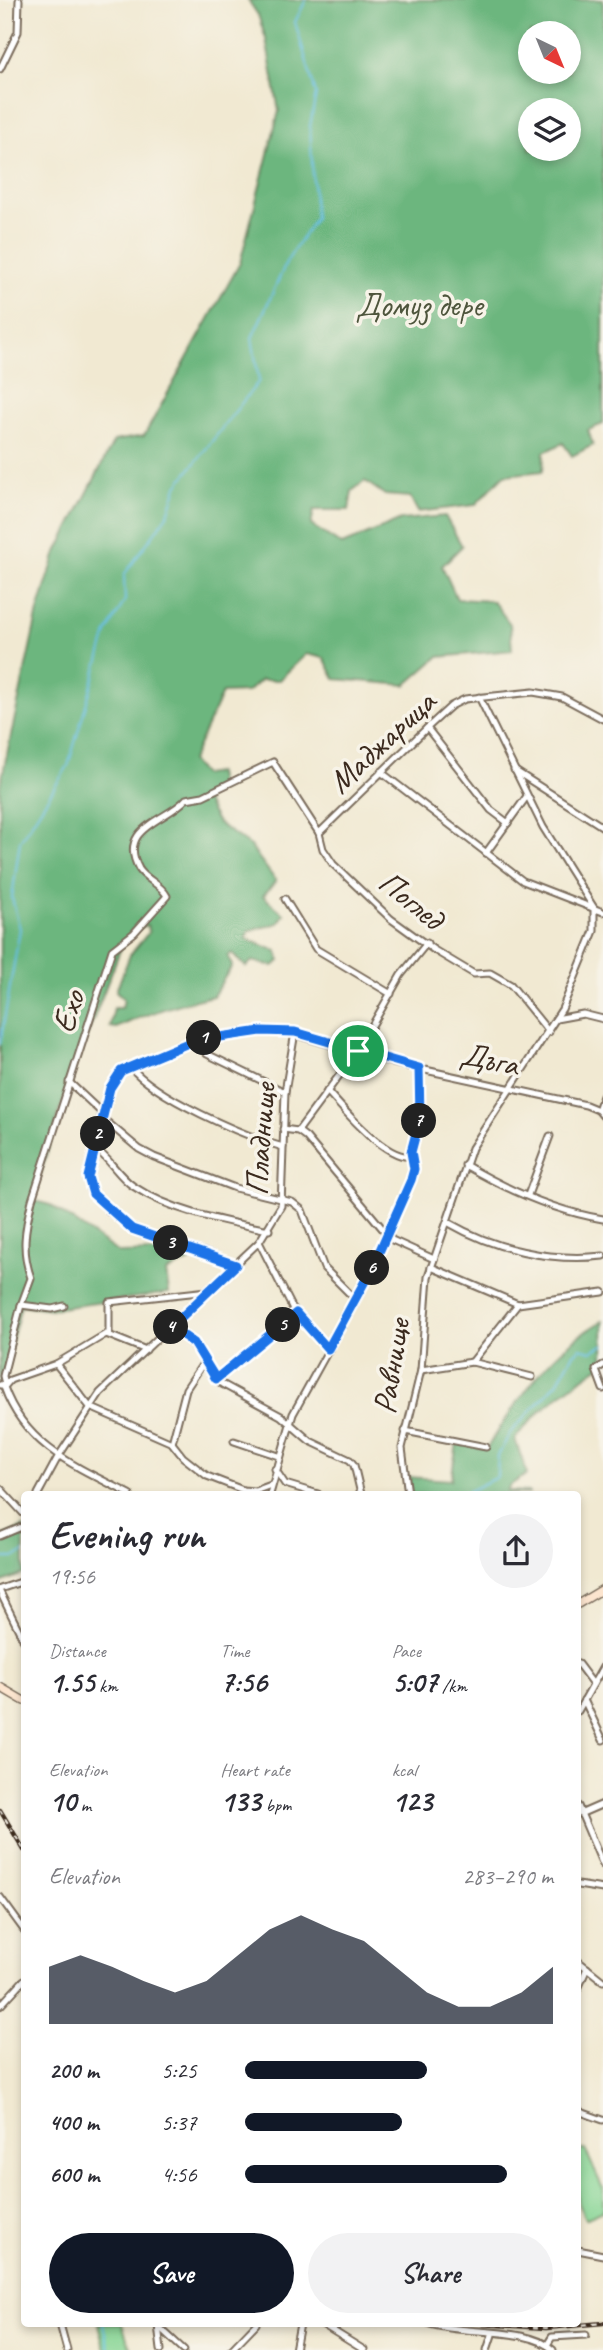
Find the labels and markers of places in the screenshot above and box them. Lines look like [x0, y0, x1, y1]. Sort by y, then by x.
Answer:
pin: 1 [186, 1020, 222, 1056]
pin [328, 1021, 388, 1081]
pin: 7 [402, 1104, 436, 1138]
pin: 2 [80, 1116, 116, 1152]
pin: 3 [154, 1226, 188, 1260]
pin: 6 [354, 1250, 390, 1286]
pin: 5 [266, 1308, 300, 1342]
pin: 4 [154, 1310, 188, 1344]

